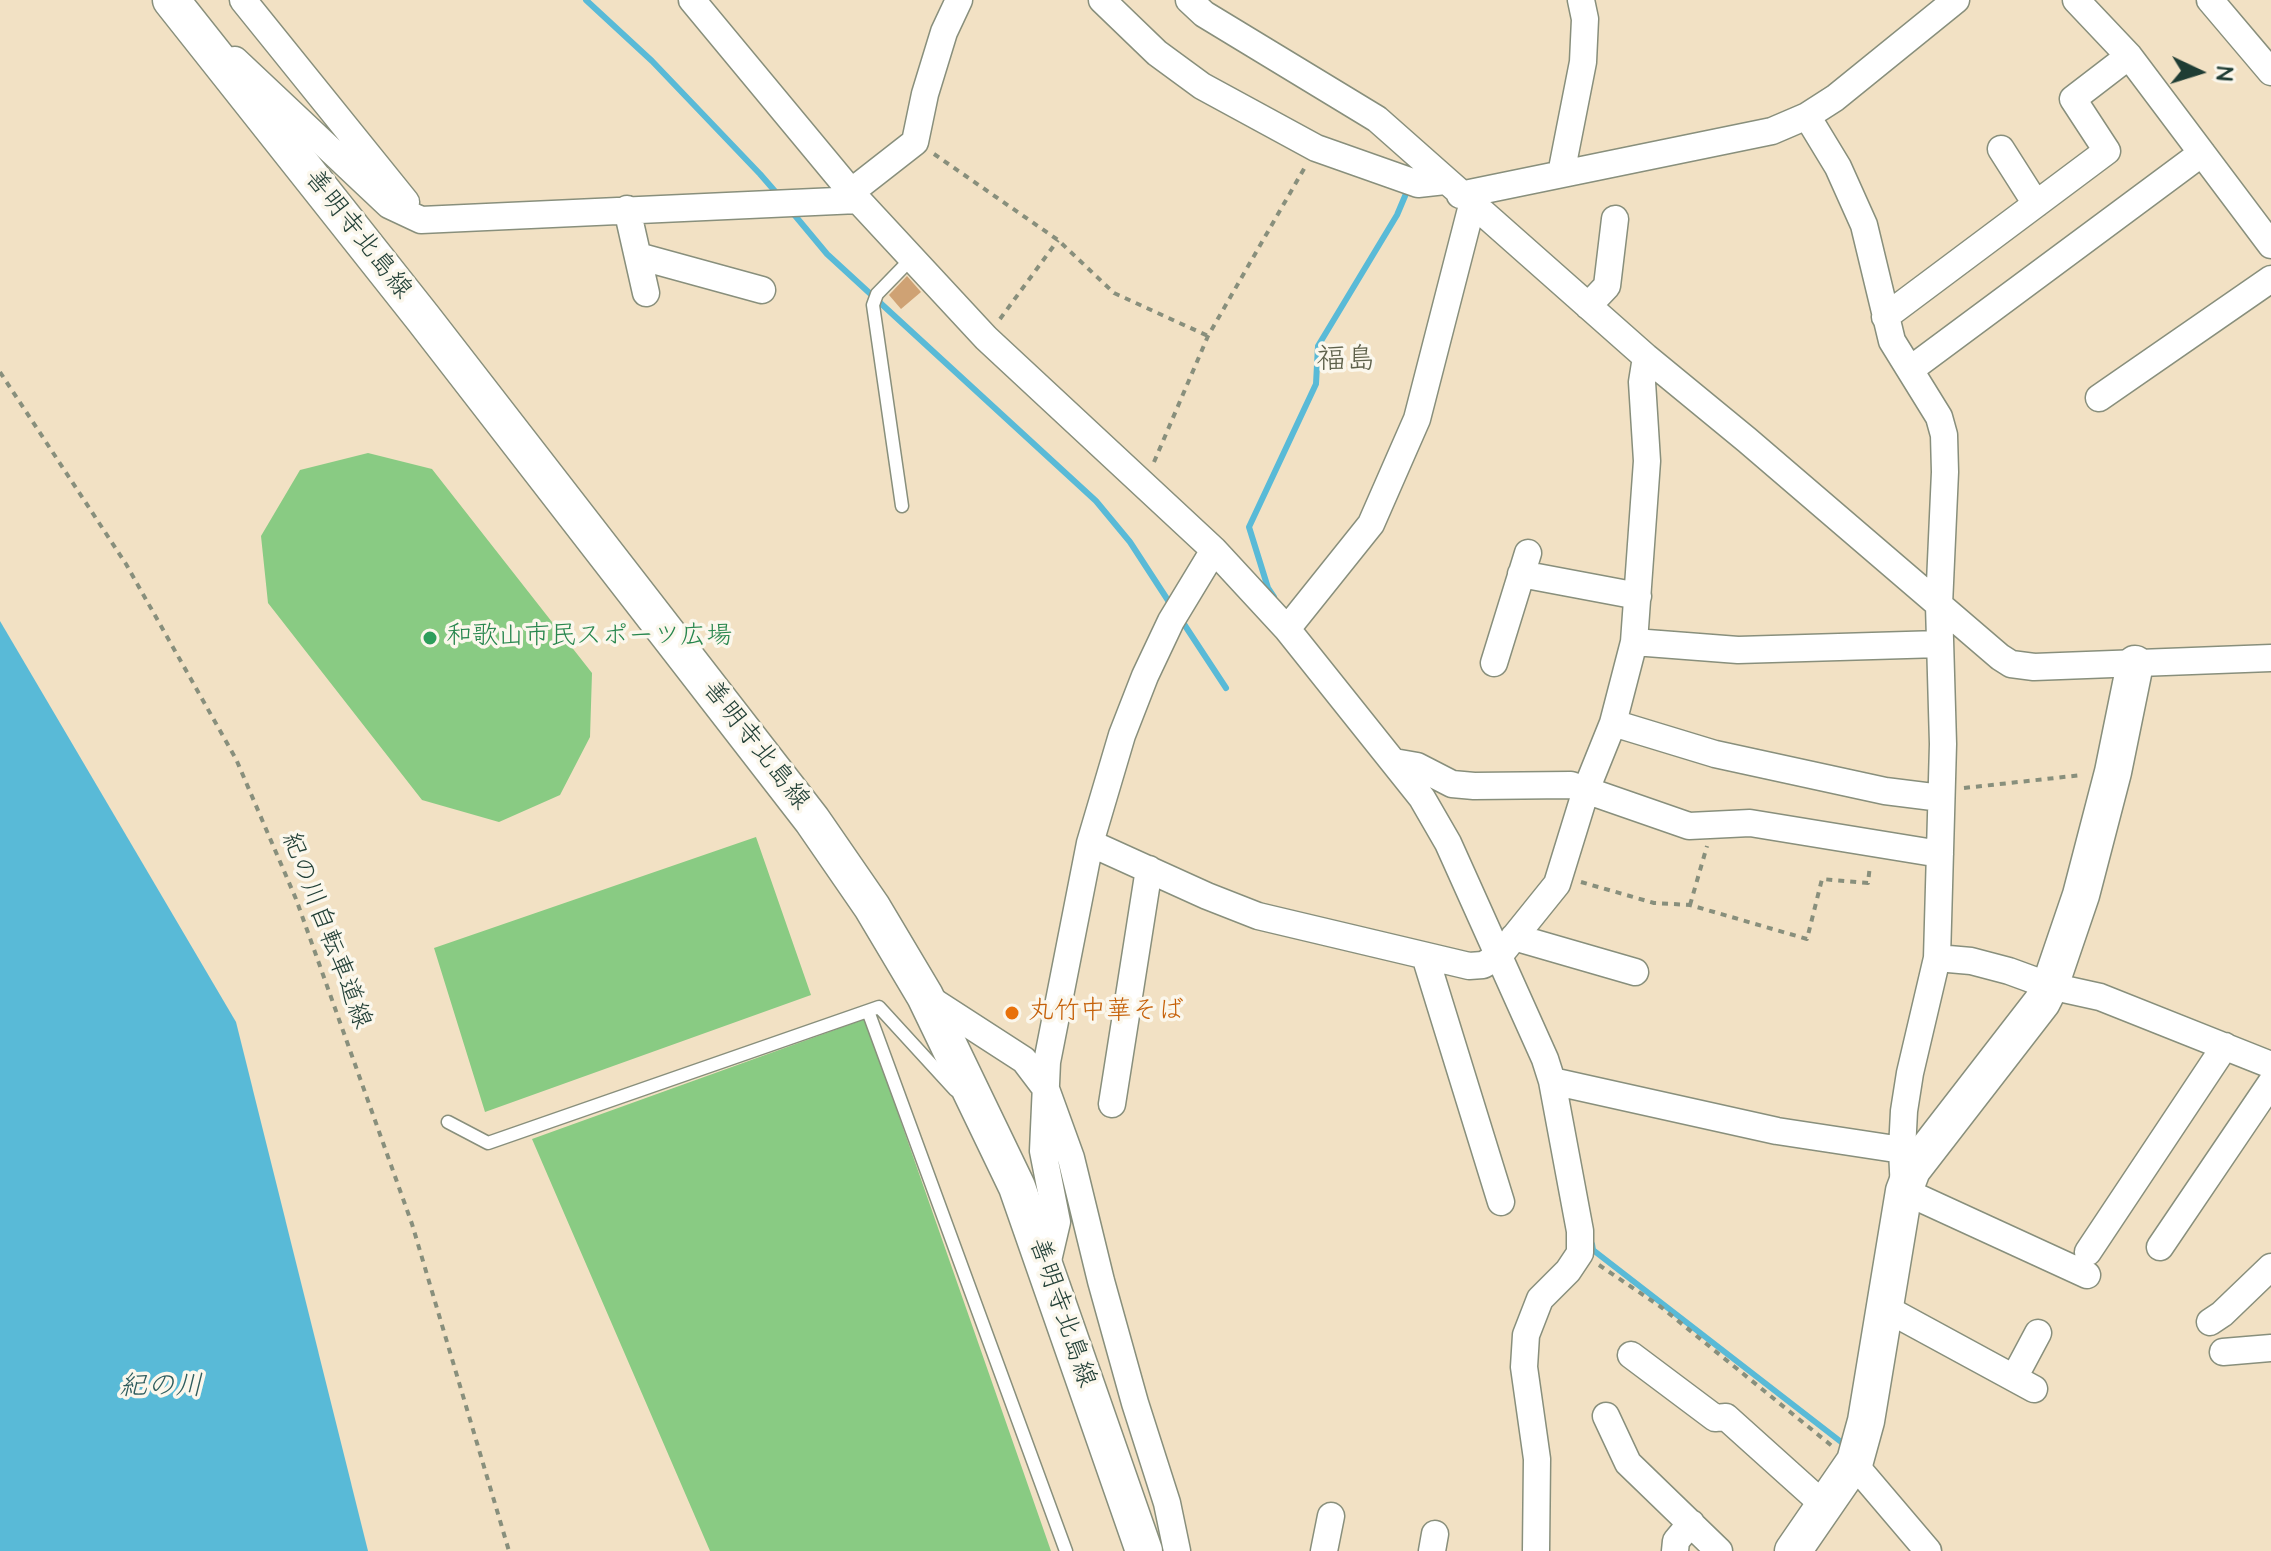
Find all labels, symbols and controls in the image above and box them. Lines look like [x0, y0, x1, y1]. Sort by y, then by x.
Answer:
north arrow [2159, 32, 2239, 112]
text: N [2207, 66, 2239, 82]
street label: 善明寺北島線 [297, 164, 417, 306]
district label: 福島 [1316, 344, 1376, 380]
place label: 和歌山市民スポーツ広場 [446, 622, 732, 654]
marker: 和歌山市民スポーツ広場 [421, 629, 439, 647]
street label: 善明寺北島線 [695, 675, 815, 817]
street label: 紀の川自転車道線 [273, 828, 377, 1034]
place label: 丸竹中華そば [1028, 997, 1184, 1029]
marker: 丸竹中華そば [1003, 1004, 1021, 1022]
street label: 善明寺北島線 [1021, 1234, 1101, 1392]
water label: 紀の川 [119, 1371, 203, 1405]

